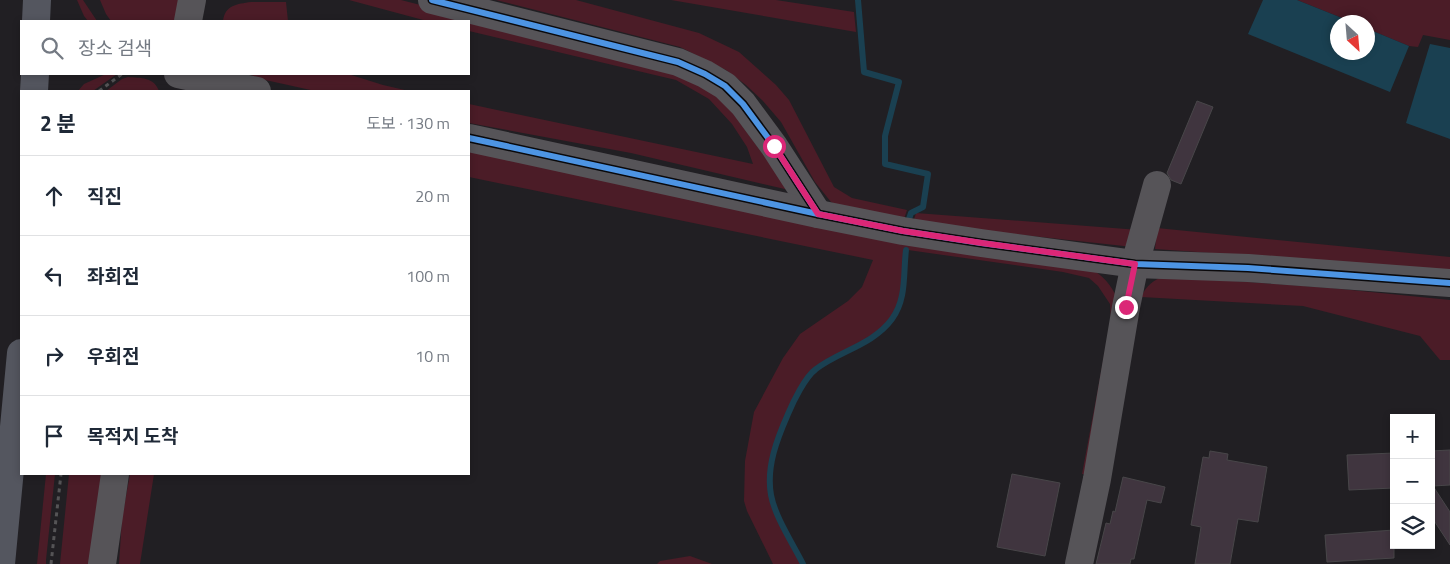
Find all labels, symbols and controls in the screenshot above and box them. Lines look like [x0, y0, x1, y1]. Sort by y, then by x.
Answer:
north arrow [1330, 15, 1375, 60]
search box [20, 20, 470, 75]
text: 장소 검색 [78, 33, 152, 62]
icon: search [38, 34, 66, 62]
text: 2 분 [40, 107, 76, 139]
text: 도보 · 130 m [366, 111, 450, 135]
route start [763, 135, 786, 158]
text: 직진 [87, 181, 122, 210]
icon: ahead [40, 182, 68, 210]
text: 20 m [415, 184, 450, 208]
text: 좌회전 [87, 261, 139, 290]
icon: left [40, 262, 68, 290]
text: 100 m [406, 264, 450, 288]
route end [1115, 296, 1138, 319]
text: 우회전 [87, 341, 139, 370]
icon: right [40, 342, 68, 370]
text: 10 m [415, 344, 450, 368]
map controls [1390, 414, 1435, 549]
button: + [1390, 414, 1435, 459]
text: 목적지 도착 [87, 421, 179, 450]
icon: arrive [40, 422, 68, 450]
button: − [1390, 459, 1435, 504]
button: layers [1390, 504, 1435, 549]

